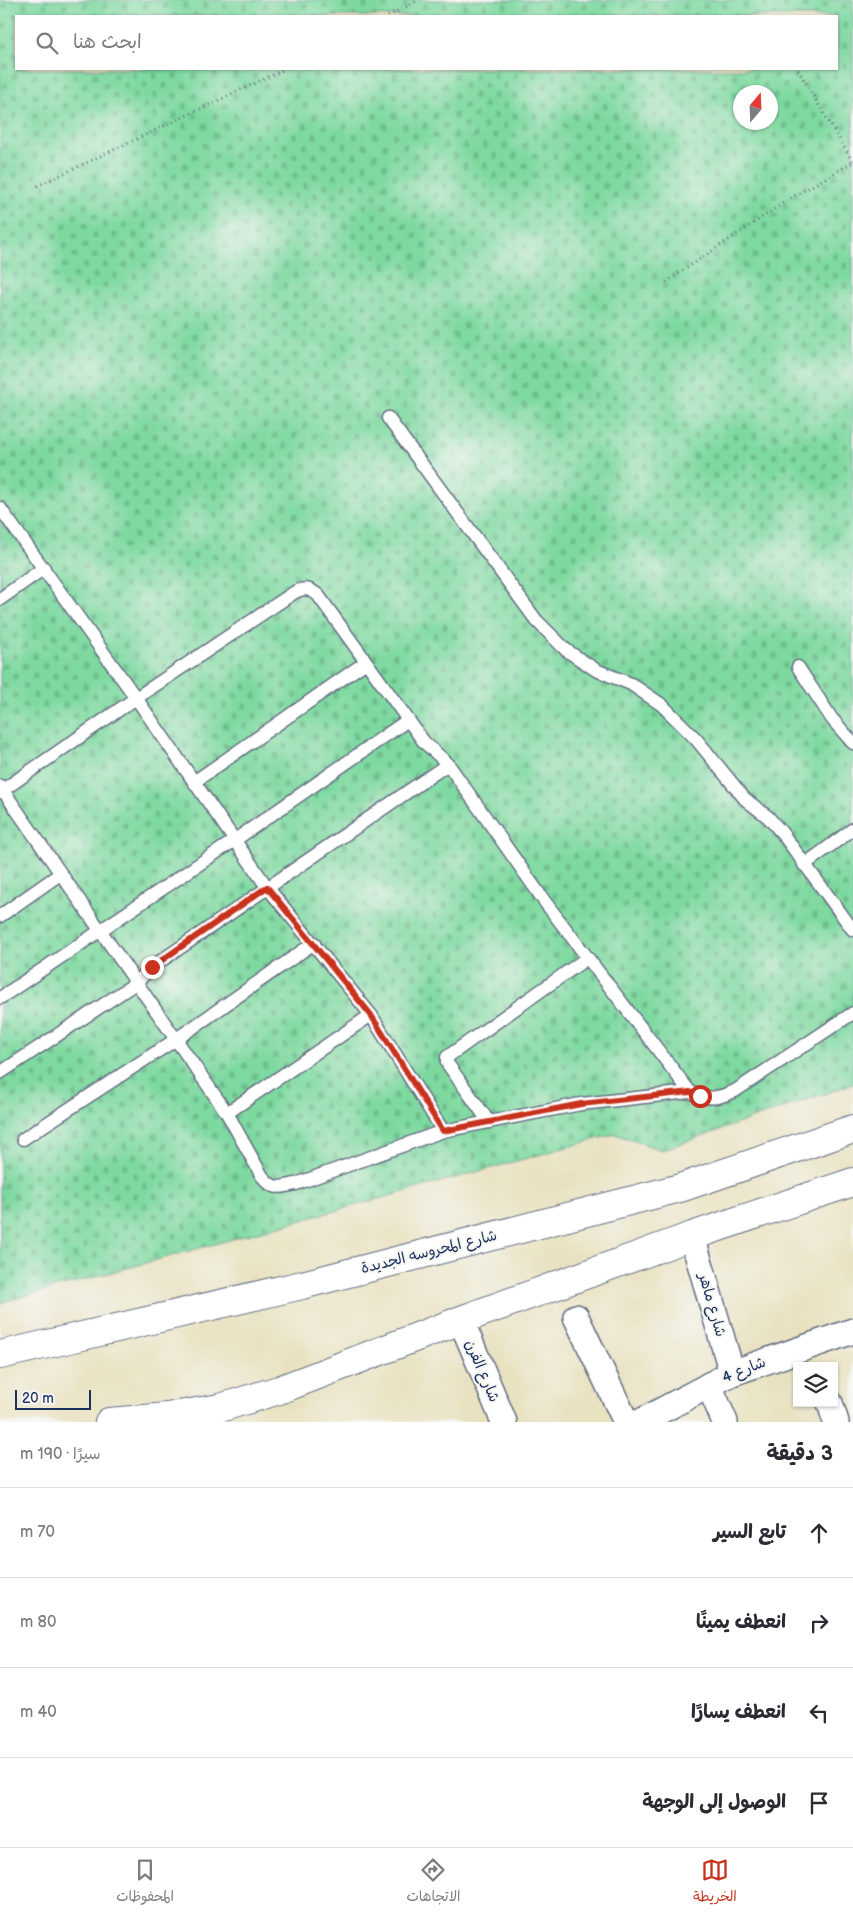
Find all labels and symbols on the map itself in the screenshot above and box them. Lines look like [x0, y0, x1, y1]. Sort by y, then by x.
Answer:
north arrow [733, 85, 778, 130]
route end [141, 956, 164, 979]
route start [689, 1085, 712, 1108]
street label: شارع المحروسه الجديدة [359, 1226, 499, 1278]
street label: شارع ماهر [693, 1269, 730, 1339]
street label: شارع الفرن [460, 1337, 504, 1405]
street label: شارع 4 [719, 1353, 769, 1387]
scale bar [15, 1387, 91, 1410]

